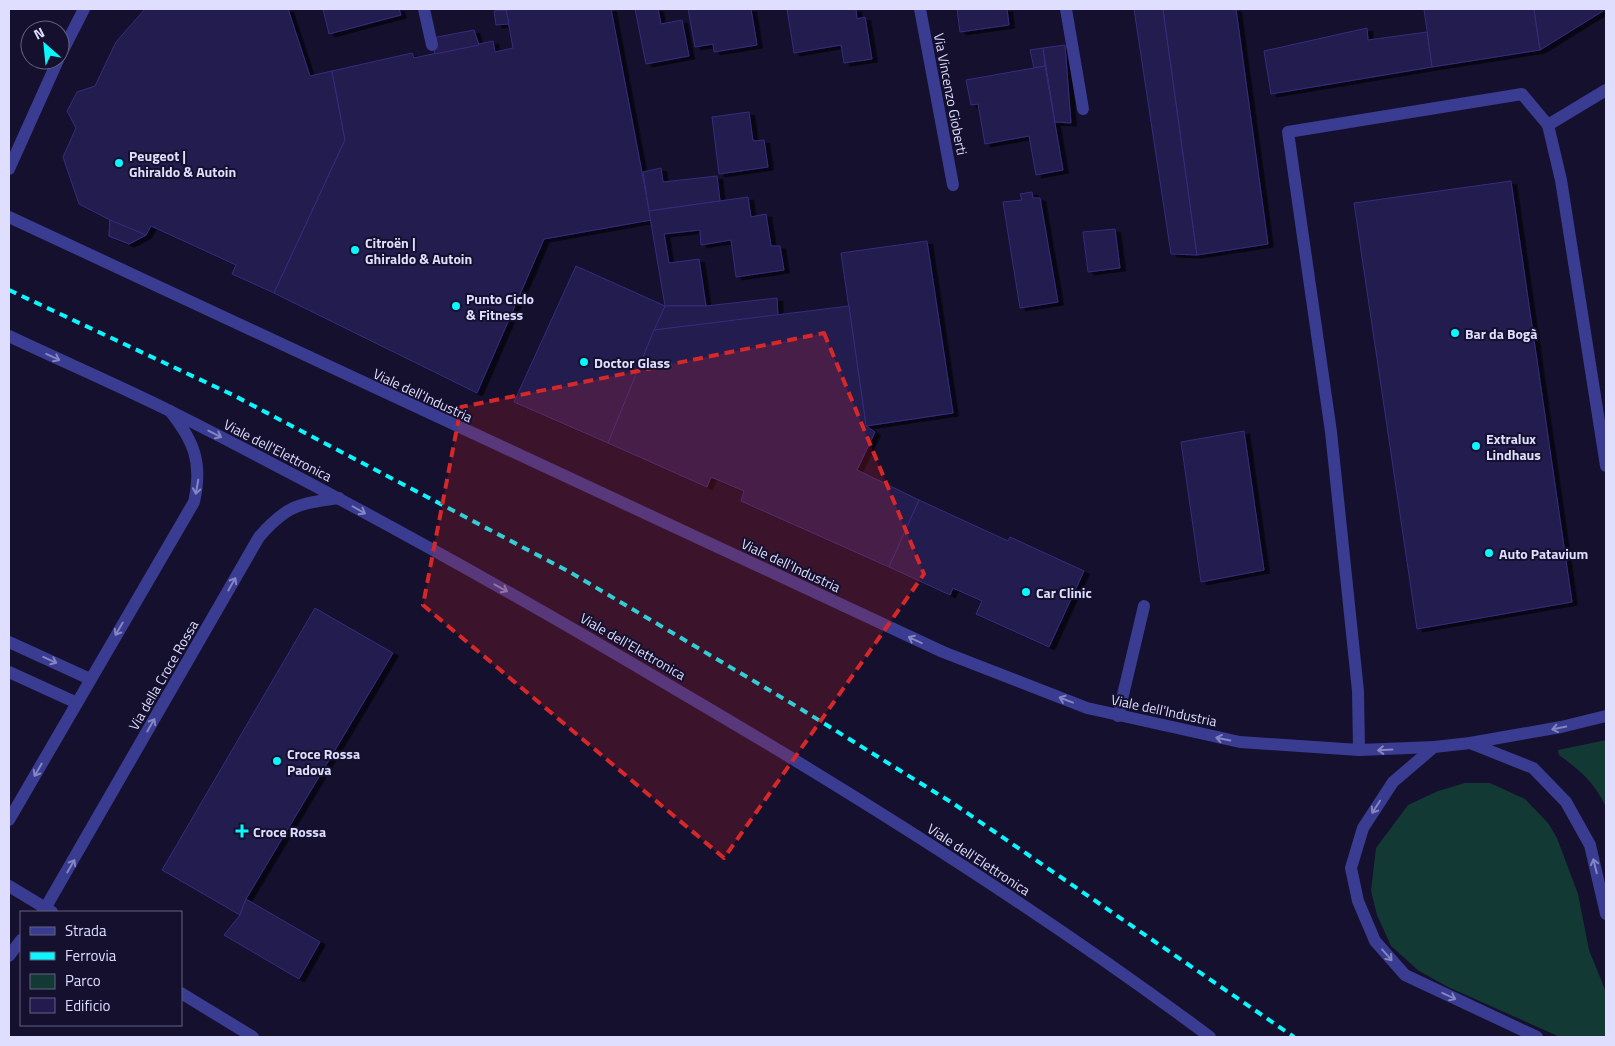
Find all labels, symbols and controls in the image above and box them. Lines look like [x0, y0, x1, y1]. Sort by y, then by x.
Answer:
north arrow [20, 20, 70, 70]
text: N [30, 21, 48, 45]
street label: Via Vincenzo Gioberti [929, 31, 973, 157]
place label: Peugeot | Ghiraldo & Autoin [129, 145, 236, 182]
marker: Peugeot | Ghiraldo & Autoin [113, 157, 125, 169]
place label: Citroën | Ghiraldo & Autoin [365, 232, 472, 269]
marker: Citroën | Ghiraldo & Autoin [349, 244, 361, 256]
place label: Punto Ciclo & Fitness [466, 288, 534, 325]
marker: Punto Ciclo & Fitness [450, 300, 462, 312]
place label: Bar da Bogà [1465, 323, 1538, 344]
marker: Bar da Bogà [1449, 327, 1461, 339]
one-way arrow [45, 352, 60, 362]
place label: Doctor Glass [594, 352, 671, 373]
marker: Doctor Glass [578, 356, 590, 368]
street label: Viale dell'Industria [370, 363, 476, 427]
street label: Viale dell'Elettronica [220, 414, 336, 486]
place label: Extralux Lindhaus [1486, 428, 1541, 465]
one-way arrow [207, 430, 222, 439]
marker: Extralux Lindhaus [1470, 440, 1482, 452]
one-way arrow [191, 479, 201, 495]
one-way arrow [351, 506, 366, 515]
street label: Viale dell'Industria [738, 533, 844, 597]
place label: Auto Patavium [1499, 543, 1588, 564]
marker: Auto Patavium [1483, 547, 1495, 559]
one-way arrow [228, 578, 238, 592]
place label: Car Clinic [1036, 582, 1092, 603]
one-way arrow [494, 583, 509, 593]
marker: Car Clinic [1020, 586, 1032, 598]
street label: Viale dell'Elettronica [576, 607, 690, 685]
street label: Via della Croce Rossa [123, 616, 203, 734]
one-way arrow [114, 622, 124, 636]
one-way arrow [908, 634, 923, 644]
one-way arrow [42, 656, 57, 666]
street label: Viale dell'Industria [1109, 689, 1219, 731]
one-way arrow [1059, 695, 1074, 704]
one-way arrow [147, 719, 157, 733]
one-way arrow [1551, 723, 1567, 733]
one-way arrow [1216, 733, 1232, 743]
place label: Croce Rossa Padova [287, 743, 360, 780]
one-way arrow [1377, 745, 1393, 754]
marker: Croce Rossa Padova [271, 755, 283, 767]
one-way arrow [32, 762, 42, 776]
one-way arrow [1371, 800, 1381, 814]
street label: Viale dell'Elettronica [923, 818, 1035, 900]
place label: Croce Rossa [253, 821, 326, 842]
marker: Croce Rossa [235, 824, 249, 838]
one-way arrow [1590, 859, 1599, 875]
one-way arrow [66, 860, 76, 874]
legend [20, 911, 182, 1026]
text: Strada [65, 919, 107, 942]
text: Ferrovia [65, 944, 117, 967]
one-way arrow [1382, 948, 1393, 961]
text: Parco [65, 969, 101, 992]
one-way arrow [1441, 992, 1456, 1001]
text: Edificio [65, 994, 110, 1017]

